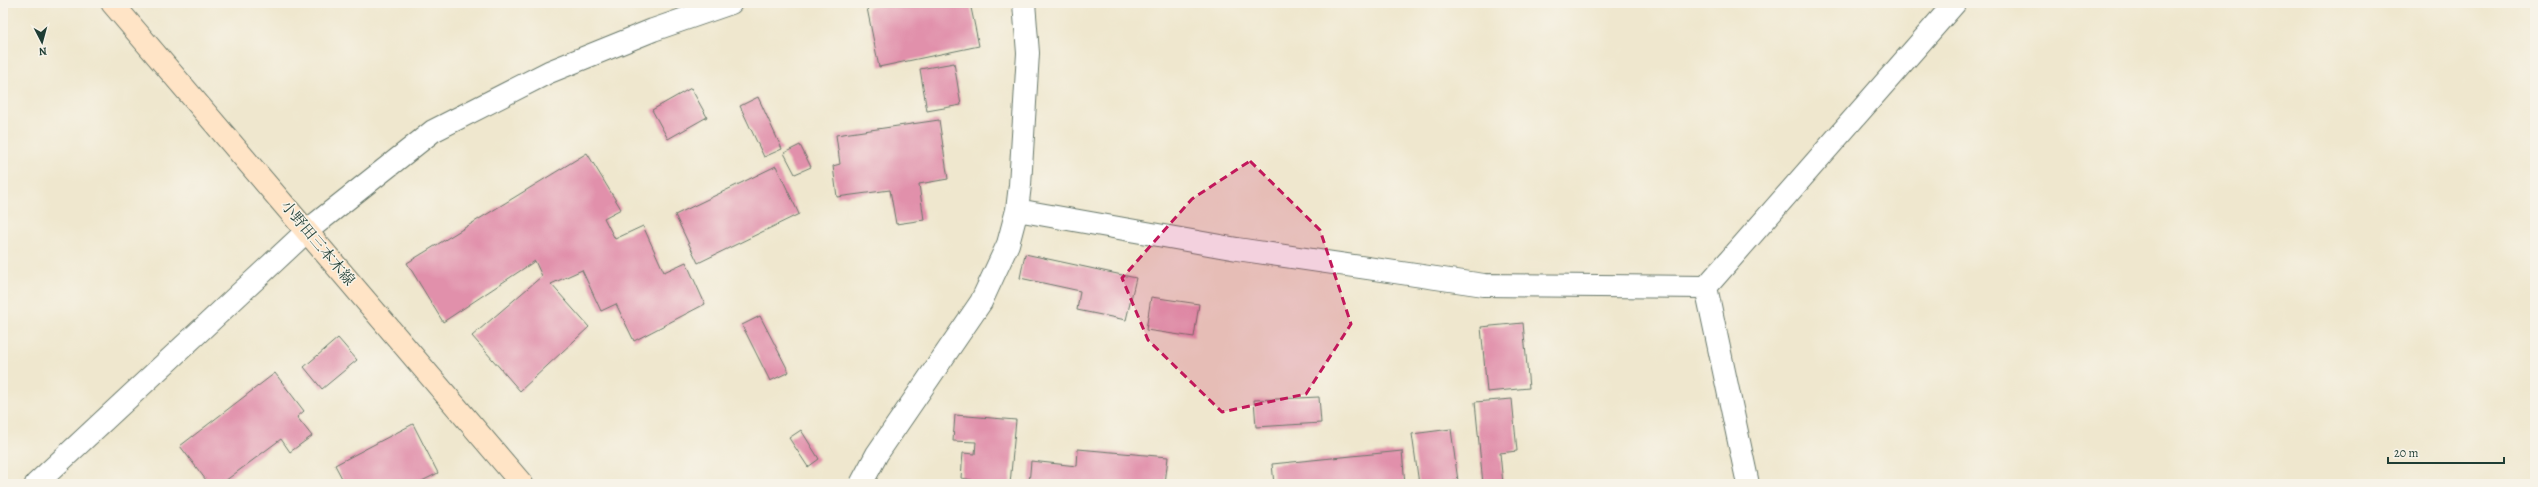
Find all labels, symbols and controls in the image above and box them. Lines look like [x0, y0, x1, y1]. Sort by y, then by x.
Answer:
north arrow [22, 22, 62, 62]
text: N [38, 44, 48, 59]
street label: 小野田三本木線 [277, 196, 359, 290]
scale bar [2388, 439, 2504, 465]
text: 20 m [2394, 445, 2418, 461]

